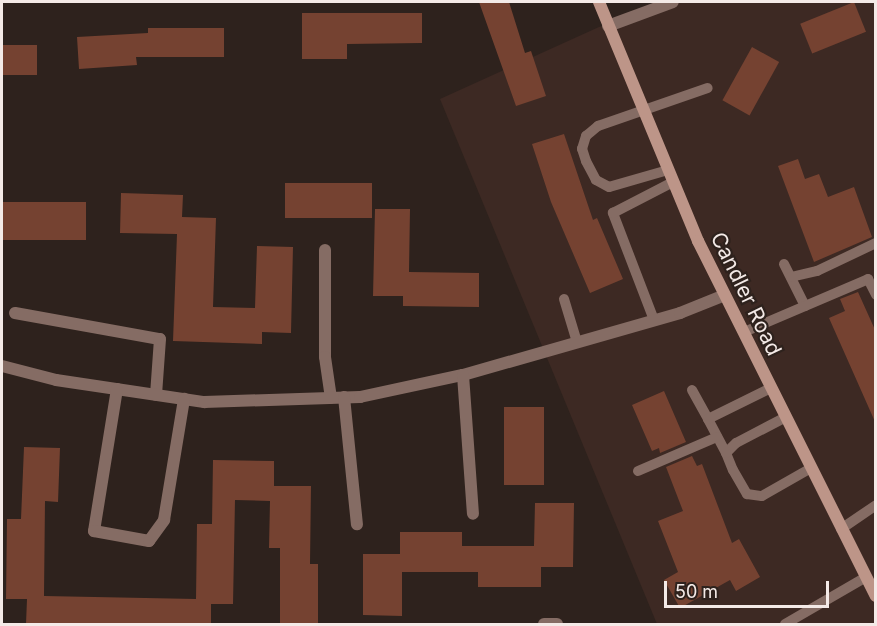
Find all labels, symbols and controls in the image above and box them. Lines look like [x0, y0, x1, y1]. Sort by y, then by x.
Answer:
street label: Candler Road [705, 228, 787, 360]
scale bar [667, 569, 832, 607]
text: 50 m [675, 581, 718, 602]

